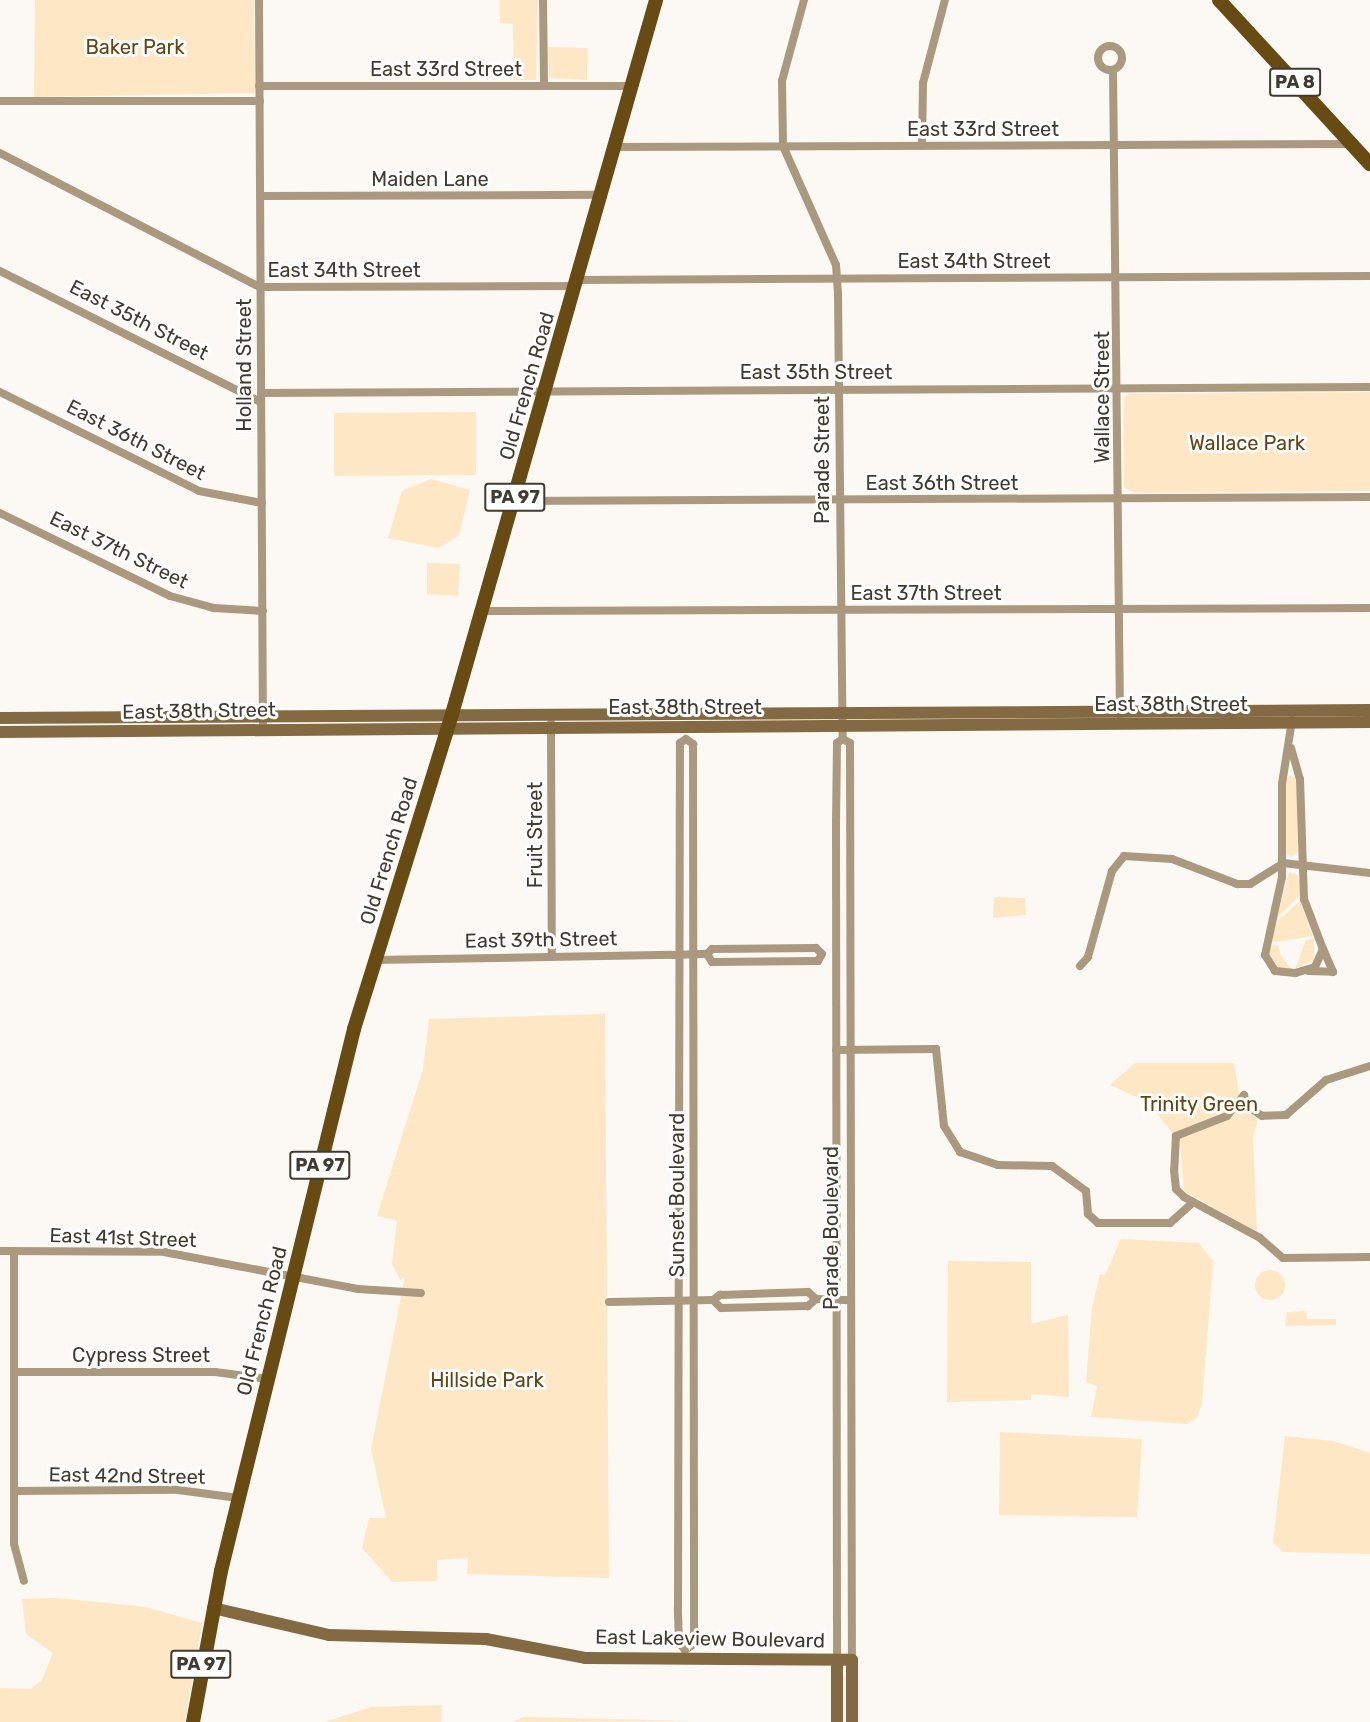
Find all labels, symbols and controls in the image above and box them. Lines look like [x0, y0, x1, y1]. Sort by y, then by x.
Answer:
park label: Baker Park [85, 35, 185, 59]
street label: East 33rd Street [370, 57, 522, 81]
road number: PA 8 [1268, 67, 1322, 97]
street label: East 33rd Street [907, 117, 1059, 141]
street label: Maiden Lane [371, 167, 489, 191]
street label: East 34th Street [897, 249, 1051, 273]
street label: East 34th Street [267, 258, 421, 282]
street label: East 35th Street [66, 275, 212, 365]
street label: Holland Street [232, 298, 256, 432]
street label: Old French Road [494, 309, 560, 463]
street label: Wallace Street [1090, 331, 1114, 463]
street label: East 35th Street [740, 360, 892, 384]
street label: East 36th Street [62, 395, 210, 485]
street label: Parade Street [810, 396, 834, 524]
park label: Wallace Park [1189, 431, 1305, 455]
street label: East 36th Street [866, 471, 1018, 495]
road number: PA 97 [484, 482, 546, 512]
street label: East 37th Street [46, 506, 192, 594]
street label: East 37th Street [850, 581, 1002, 605]
street label: East 38th Street [1094, 692, 1248, 716]
street label: East 38th Street [608, 695, 762, 719]
street label: East 38th Street [122, 698, 276, 724]
street label: Old French Road [355, 774, 423, 928]
street label: Fruit Street [523, 782, 547, 888]
street label: East 39th Street [464, 927, 618, 953]
park label: Trinity Green [1140, 1092, 1258, 1116]
street label: Sunset Boulevard [665, 1113, 689, 1277]
street label: Parade Boulevard [819, 1146, 843, 1310]
road number: PA 97 [288, 1150, 352, 1180]
street label: East 41st Street [49, 1223, 197, 1253]
street label: Old French Road [232, 1244, 292, 1398]
street label: Cypress Street [72, 1343, 210, 1367]
park label: Hillside Park [430, 1368, 544, 1392]
street label: East 42nd Street [48, 1463, 206, 1489]
street label: East Lakeview Boulevard [595, 1625, 825, 1653]
road number: PA 97 [170, 1649, 232, 1679]

